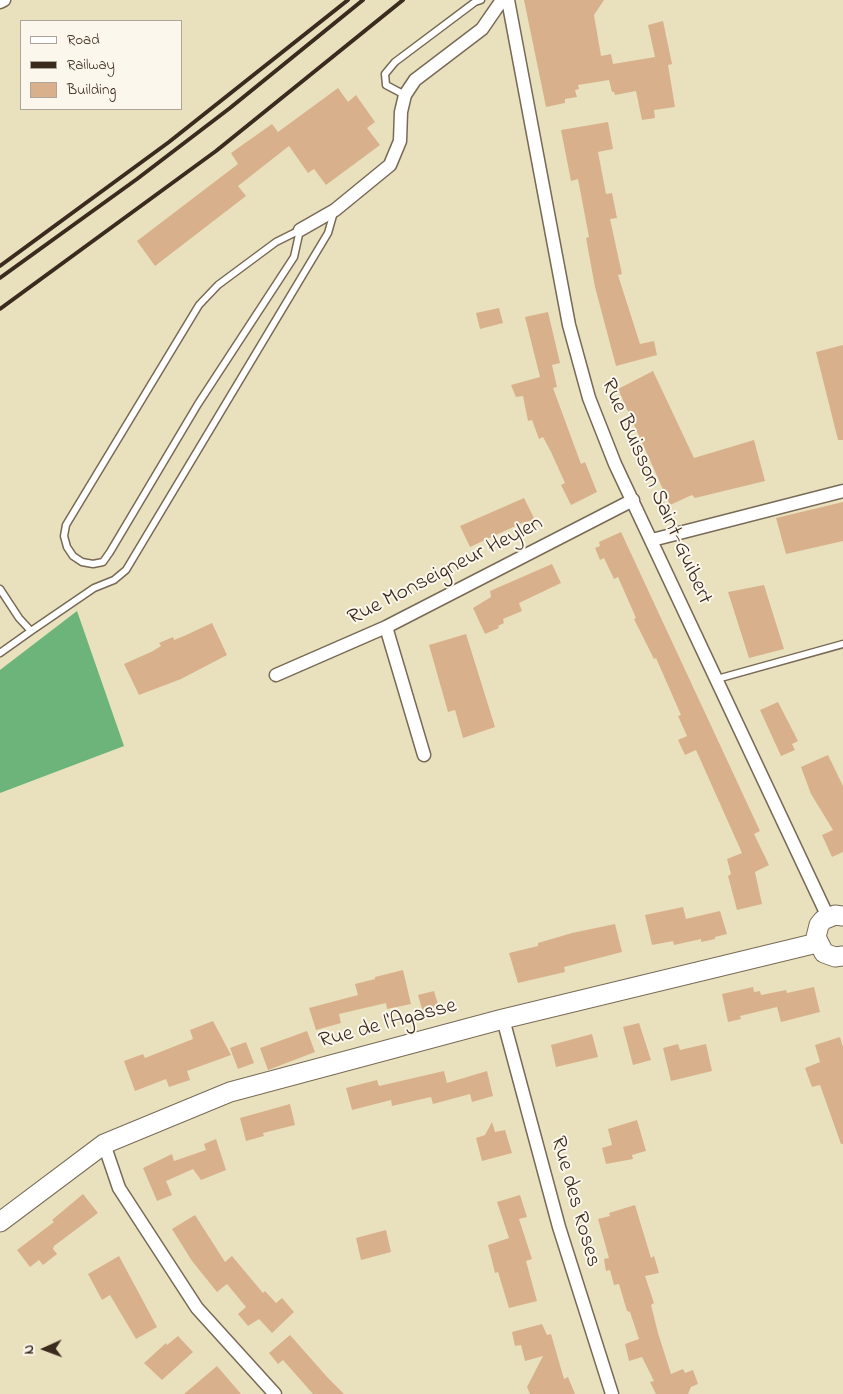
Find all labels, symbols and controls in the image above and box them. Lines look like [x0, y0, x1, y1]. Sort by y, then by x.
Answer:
legend [20, 20, 182, 110]
text: Road [67, 29, 100, 51]
text: Railway [67, 54, 115, 76]
text: Building [67, 79, 116, 101]
street label: Rue Buisson Saint-Guibert [593, 375, 717, 609]
street label: Rue Monseigneur Heylen [344, 511, 548, 633]
street label: Rue de l'Agasse [316, 994, 460, 1056]
street label: Rue des Roses [543, 1134, 605, 1270]
north arrow [20, 1324, 70, 1374]
text: N [19, 1344, 40, 1355]

